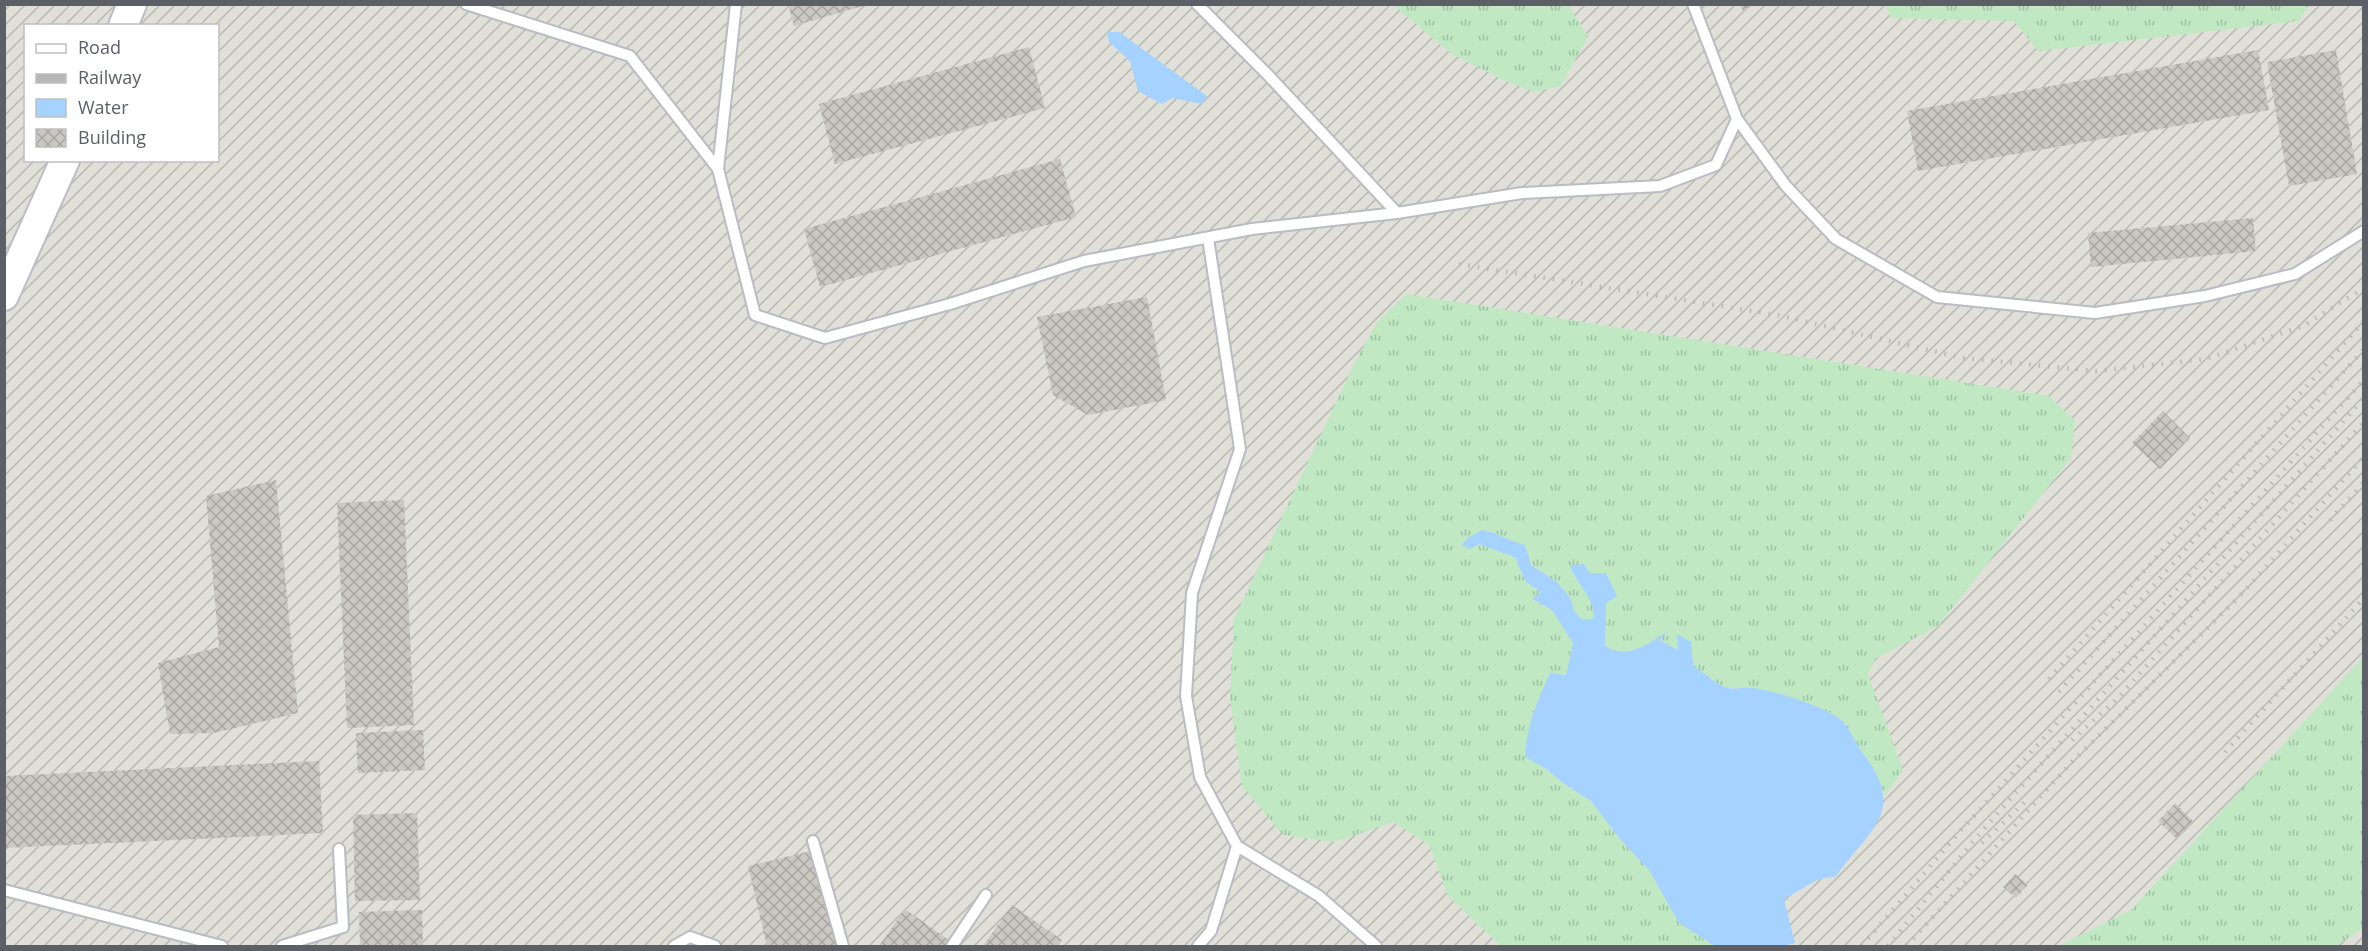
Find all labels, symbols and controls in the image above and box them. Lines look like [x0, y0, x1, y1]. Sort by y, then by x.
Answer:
legend [24, 24, 219, 162]
text: Road [78, 35, 121, 59]
text: Railway [78, 65, 142, 89]
text: Water [78, 95, 129, 119]
text: Building [78, 125, 146, 149]

